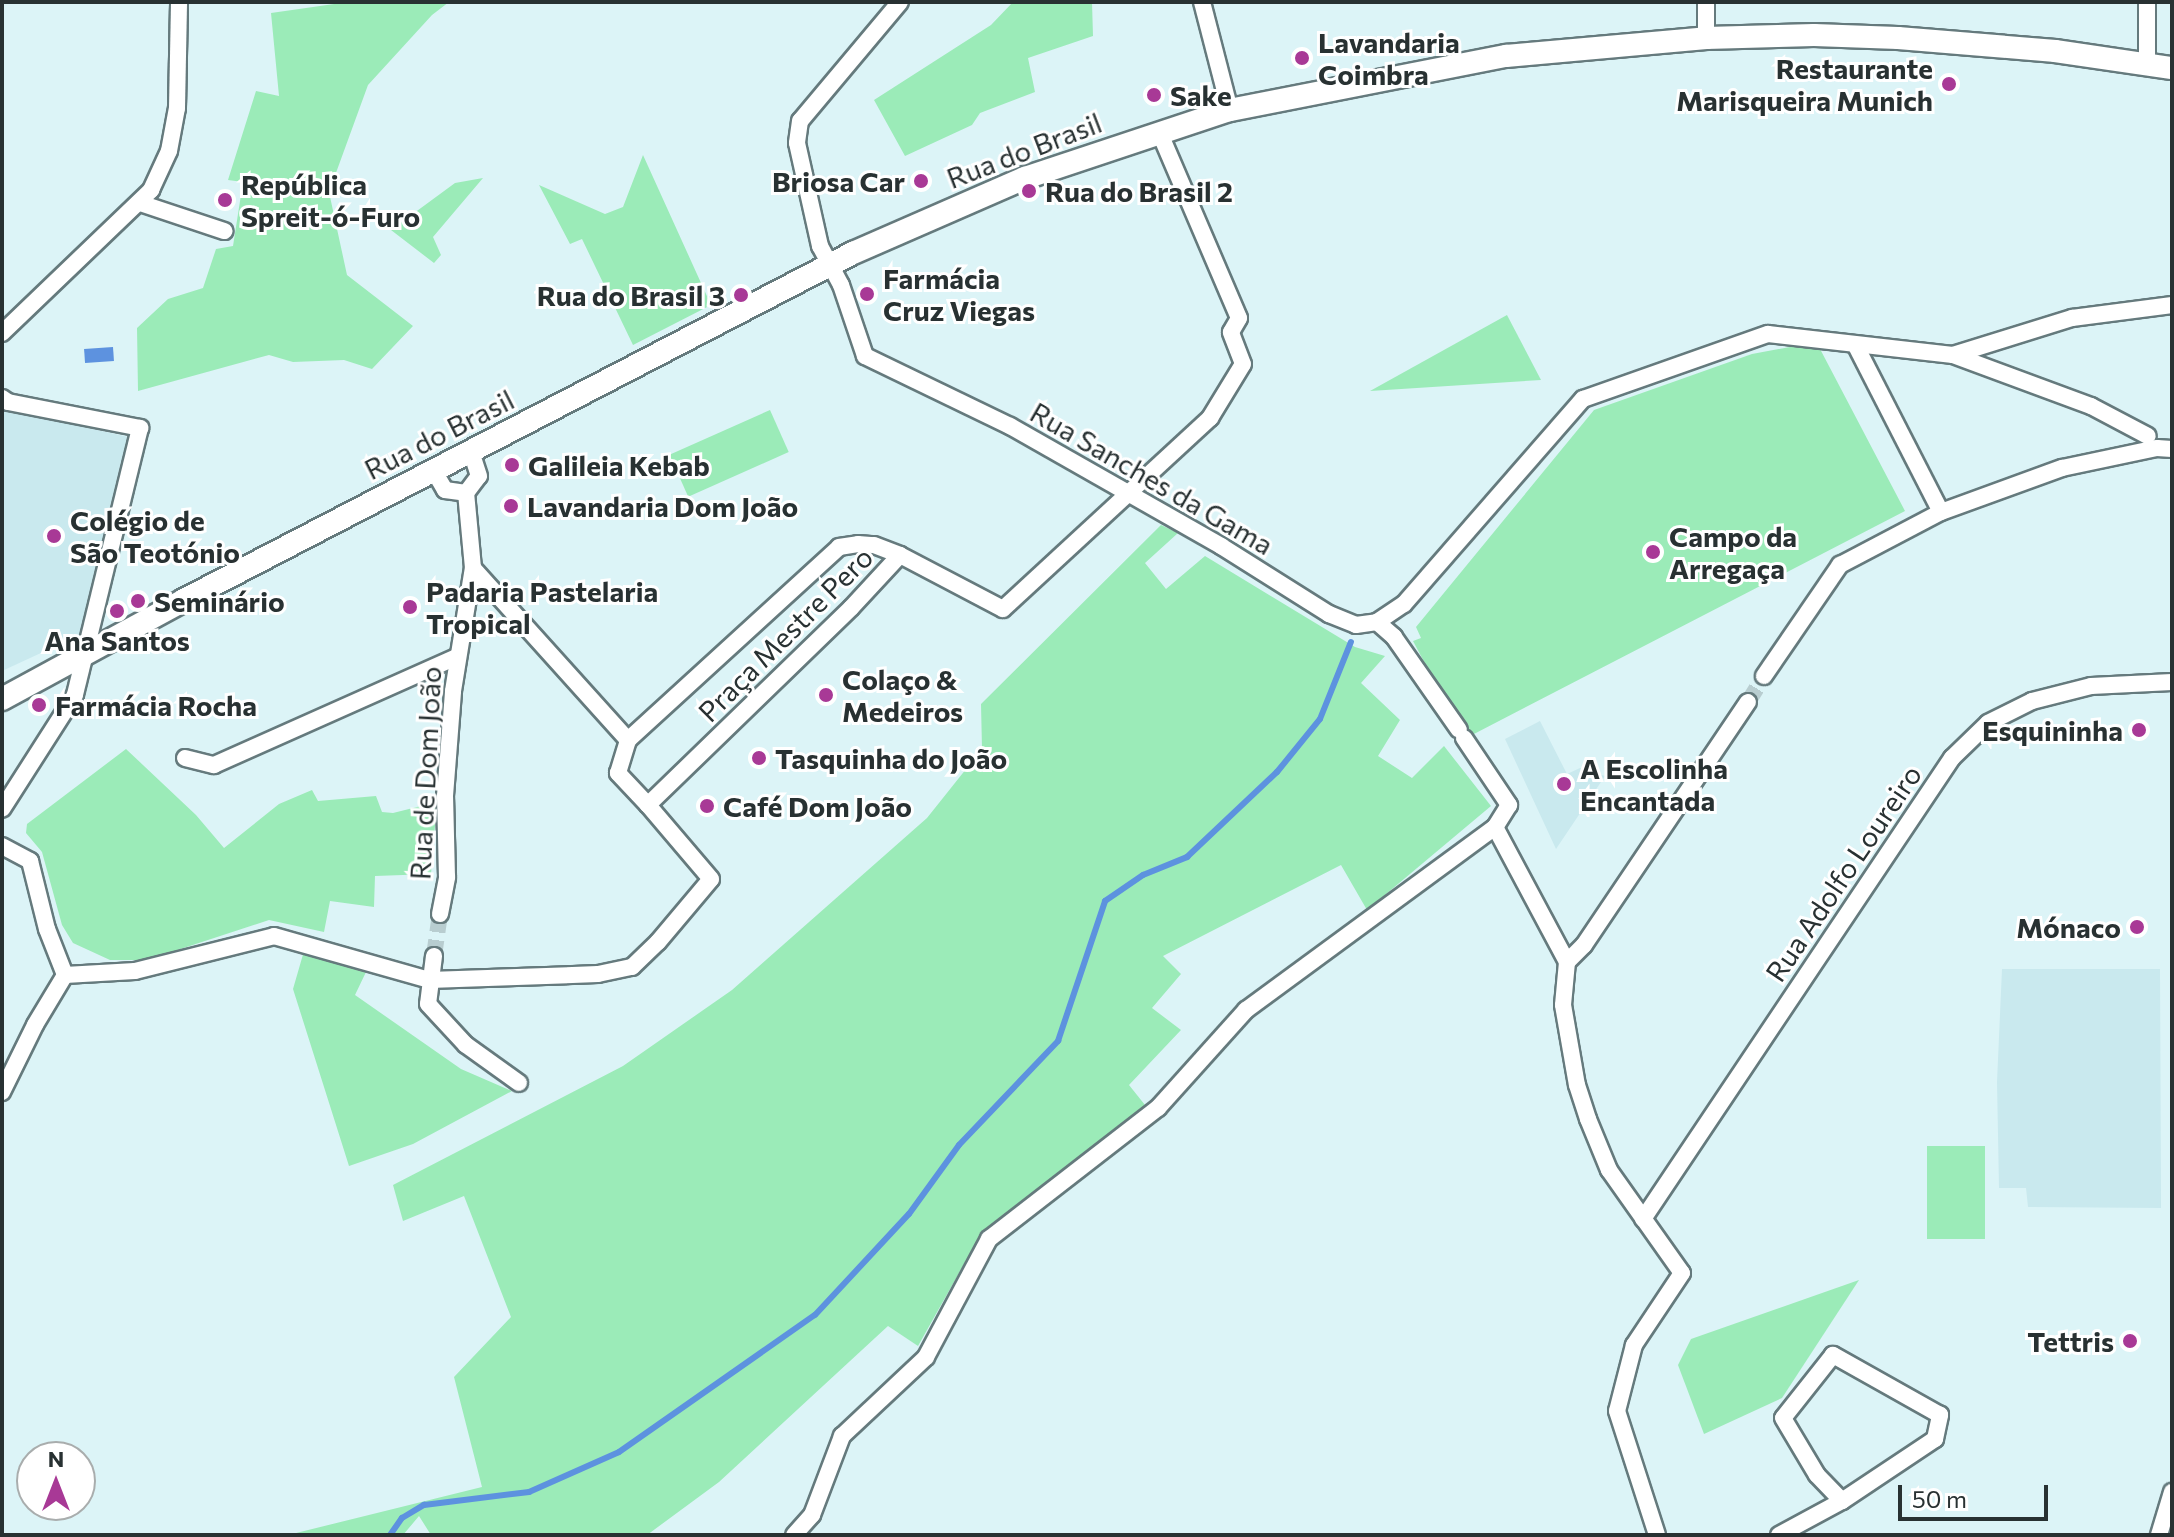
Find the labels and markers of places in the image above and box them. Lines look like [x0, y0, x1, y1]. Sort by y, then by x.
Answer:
place label: Lavandaria Coimbra [1318, 25, 1460, 91]
marker: Lavandaria Coimbra [1293, 49, 1311, 67]
place label: Restaurante Marisqueira Munich [1676, 51, 1933, 117]
marker: Restaurante Marisqueira Munich [1940, 75, 1958, 93]
place label: Sake [1170, 78, 1232, 112]
marker: Sake [1145, 86, 1163, 104]
place label: Briosa Car [772, 164, 905, 198]
place label: República Spreit-ó-Furo [241, 167, 420, 233]
marker: Briosa Car [912, 172, 930, 190]
place label: Rua do Brasil 2 [1045, 174, 1233, 208]
marker: Rua do Brasil 2 [1020, 182, 1038, 200]
marker: República Spreit-ó-Furo [216, 191, 234, 209]
place label: Farmácia Cruz Viegas [883, 261, 1035, 327]
place label: Rua do Brasil 3 [537, 278, 725, 312]
marker: Farmácia Cruz Viegas [858, 285, 876, 303]
marker: Rua do Brasil 3 [732, 286, 750, 304]
place label: Galileia Kebab [528, 448, 710, 482]
marker: Galileia Kebab [503, 456, 521, 474]
place label: Lavandaria Dom João [527, 489, 798, 523]
marker: Lavandaria Dom João [502, 497, 520, 515]
place label: Colégio de São Teotónio [70, 503, 240, 569]
place label: Campo da Arregaça [1669, 519, 1797, 585]
marker: Colégio de São Teotónio [45, 527, 63, 545]
marker: Campo da Arregaça [1644, 543, 1662, 561]
place label: Padaria Pastelaria Tropical [426, 574, 658, 640]
place label: Seminário [154, 584, 285, 618]
marker: Seminário [129, 592, 147, 610]
marker: Padaria Pastelaria Tropical [401, 598, 419, 616]
marker: Ana Santos [108, 602, 126, 620]
place label: Ana Santos [44, 623, 190, 657]
place label: Colaço & Medeiros [842, 662, 963, 728]
marker: Colaço & Medeiros [817, 686, 835, 704]
place label: Farmácia Rocha [55, 688, 257, 722]
marker: Farmácia Rocha [30, 696, 48, 714]
place label: Esquininha [1982, 713, 2123, 747]
marker: Esquininha [2130, 721, 2148, 739]
place label: Tasquinha do João [775, 741, 1007, 775]
marker: Tasquinha do João [750, 749, 768, 767]
place label: A Escolinha Encantada [1580, 751, 1728, 817]
marker: A Escolinha Encantada [1555, 775, 1573, 793]
place label: Café Dom João [723, 789, 912, 823]
marker: Café Dom João [698, 797, 716, 815]
place label: Mónaco [2016, 910, 2121, 944]
marker: Mónaco [2128, 918, 2146, 936]
place label: Tettris [2027, 1324, 2114, 1358]
marker: Tettris [2121, 1332, 2139, 1350]

